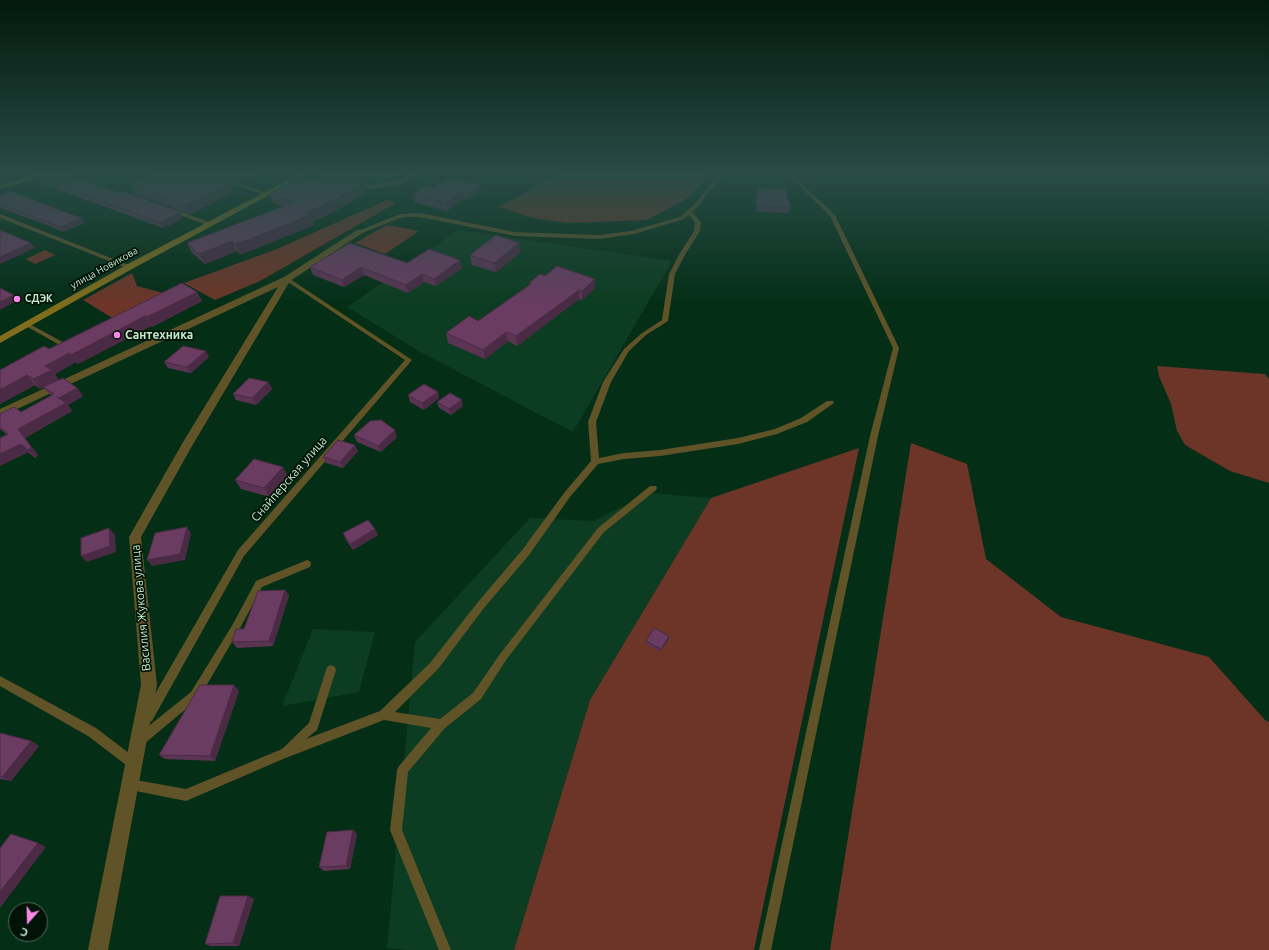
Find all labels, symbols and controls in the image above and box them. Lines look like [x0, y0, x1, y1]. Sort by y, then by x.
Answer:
street label: улица Новикова [68, 244, 140, 292]
place label: СДЭК [25, 293, 53, 305]
marker: СДЭК [12, 294, 22, 304]
place label: Сантехника [125, 328, 193, 342]
marker: Сантехника [112, 330, 122, 340]
street label: Снайперская улица [248, 433, 330, 525]
street label: Василия Жукова улица [128, 544, 154, 672]
north arrow [8, 902, 48, 942]
text: С [19, 925, 30, 939]

